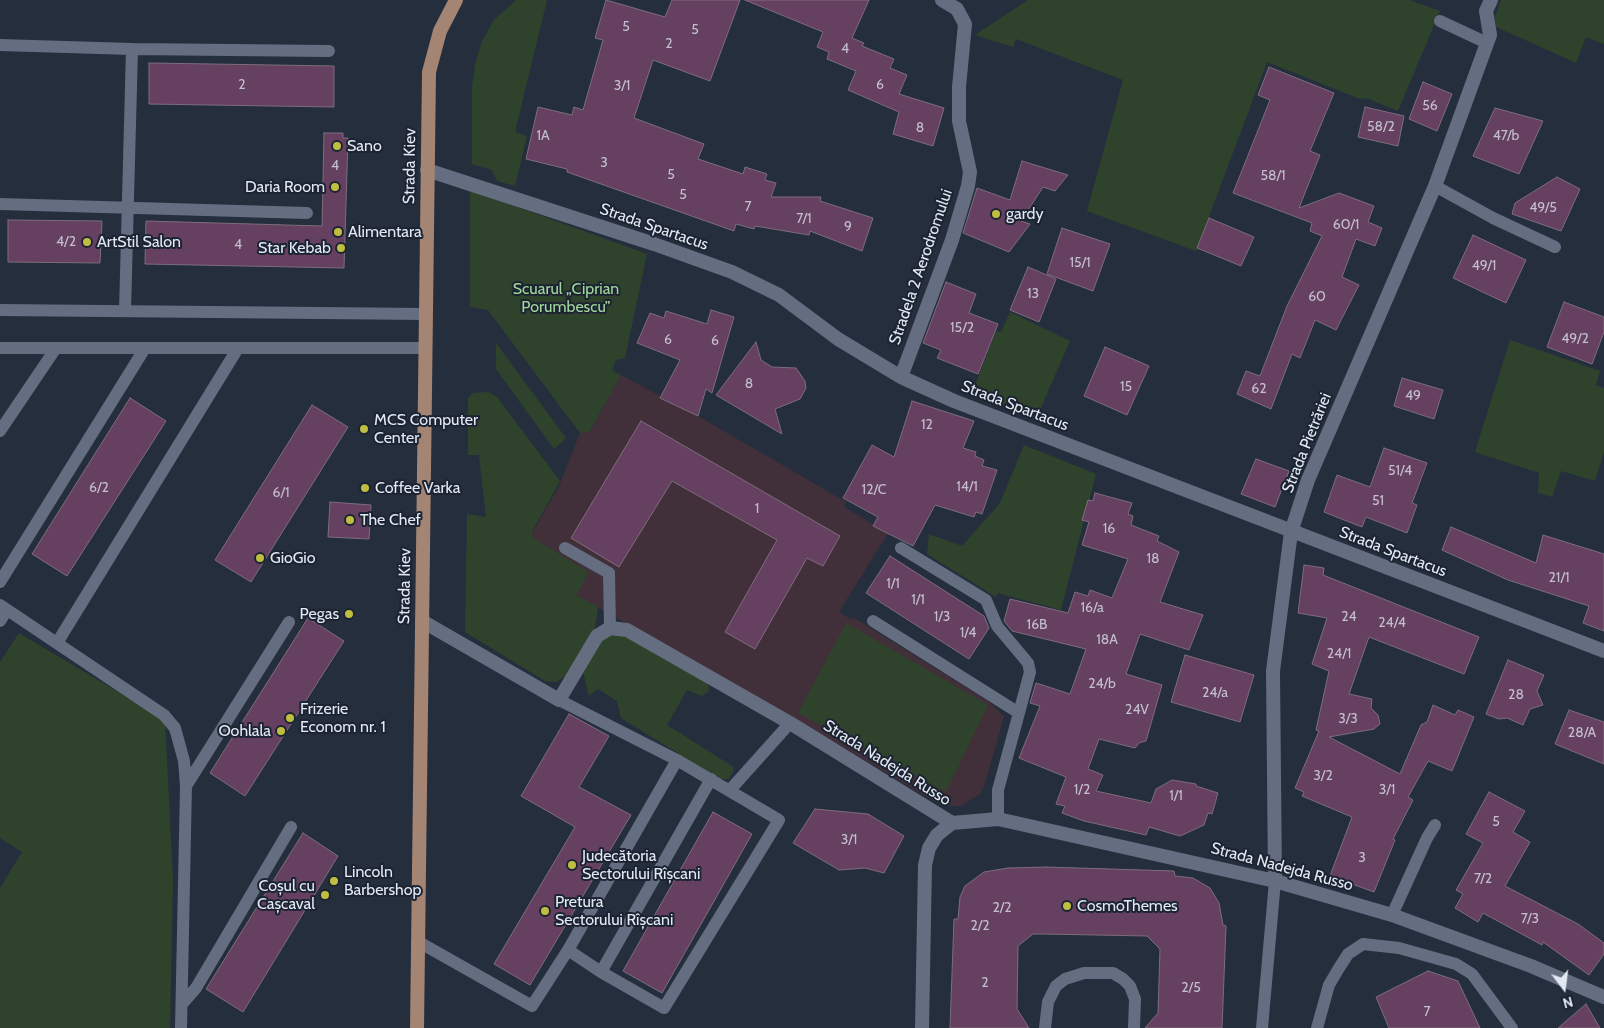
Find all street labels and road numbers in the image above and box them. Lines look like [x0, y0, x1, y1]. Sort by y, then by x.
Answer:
street label: Strada Kiev [400, 128, 420, 204]
street label: Stradela 2 Aerodromului [885, 187, 957, 347]
street label: Strada Spartacus [597, 199, 711, 255]
street label: Strada Spartacus [959, 377, 1071, 435]
street label: Strada Pietrăriei [1278, 390, 1336, 496]
street label: Strada Spartacus [1337, 523, 1449, 581]
street label: Strada Kiev [395, 548, 415, 624]
street label: Strada Nadejda Russo [820, 716, 954, 810]
street label: Strada Nadejda Russo [1209, 839, 1355, 895]

